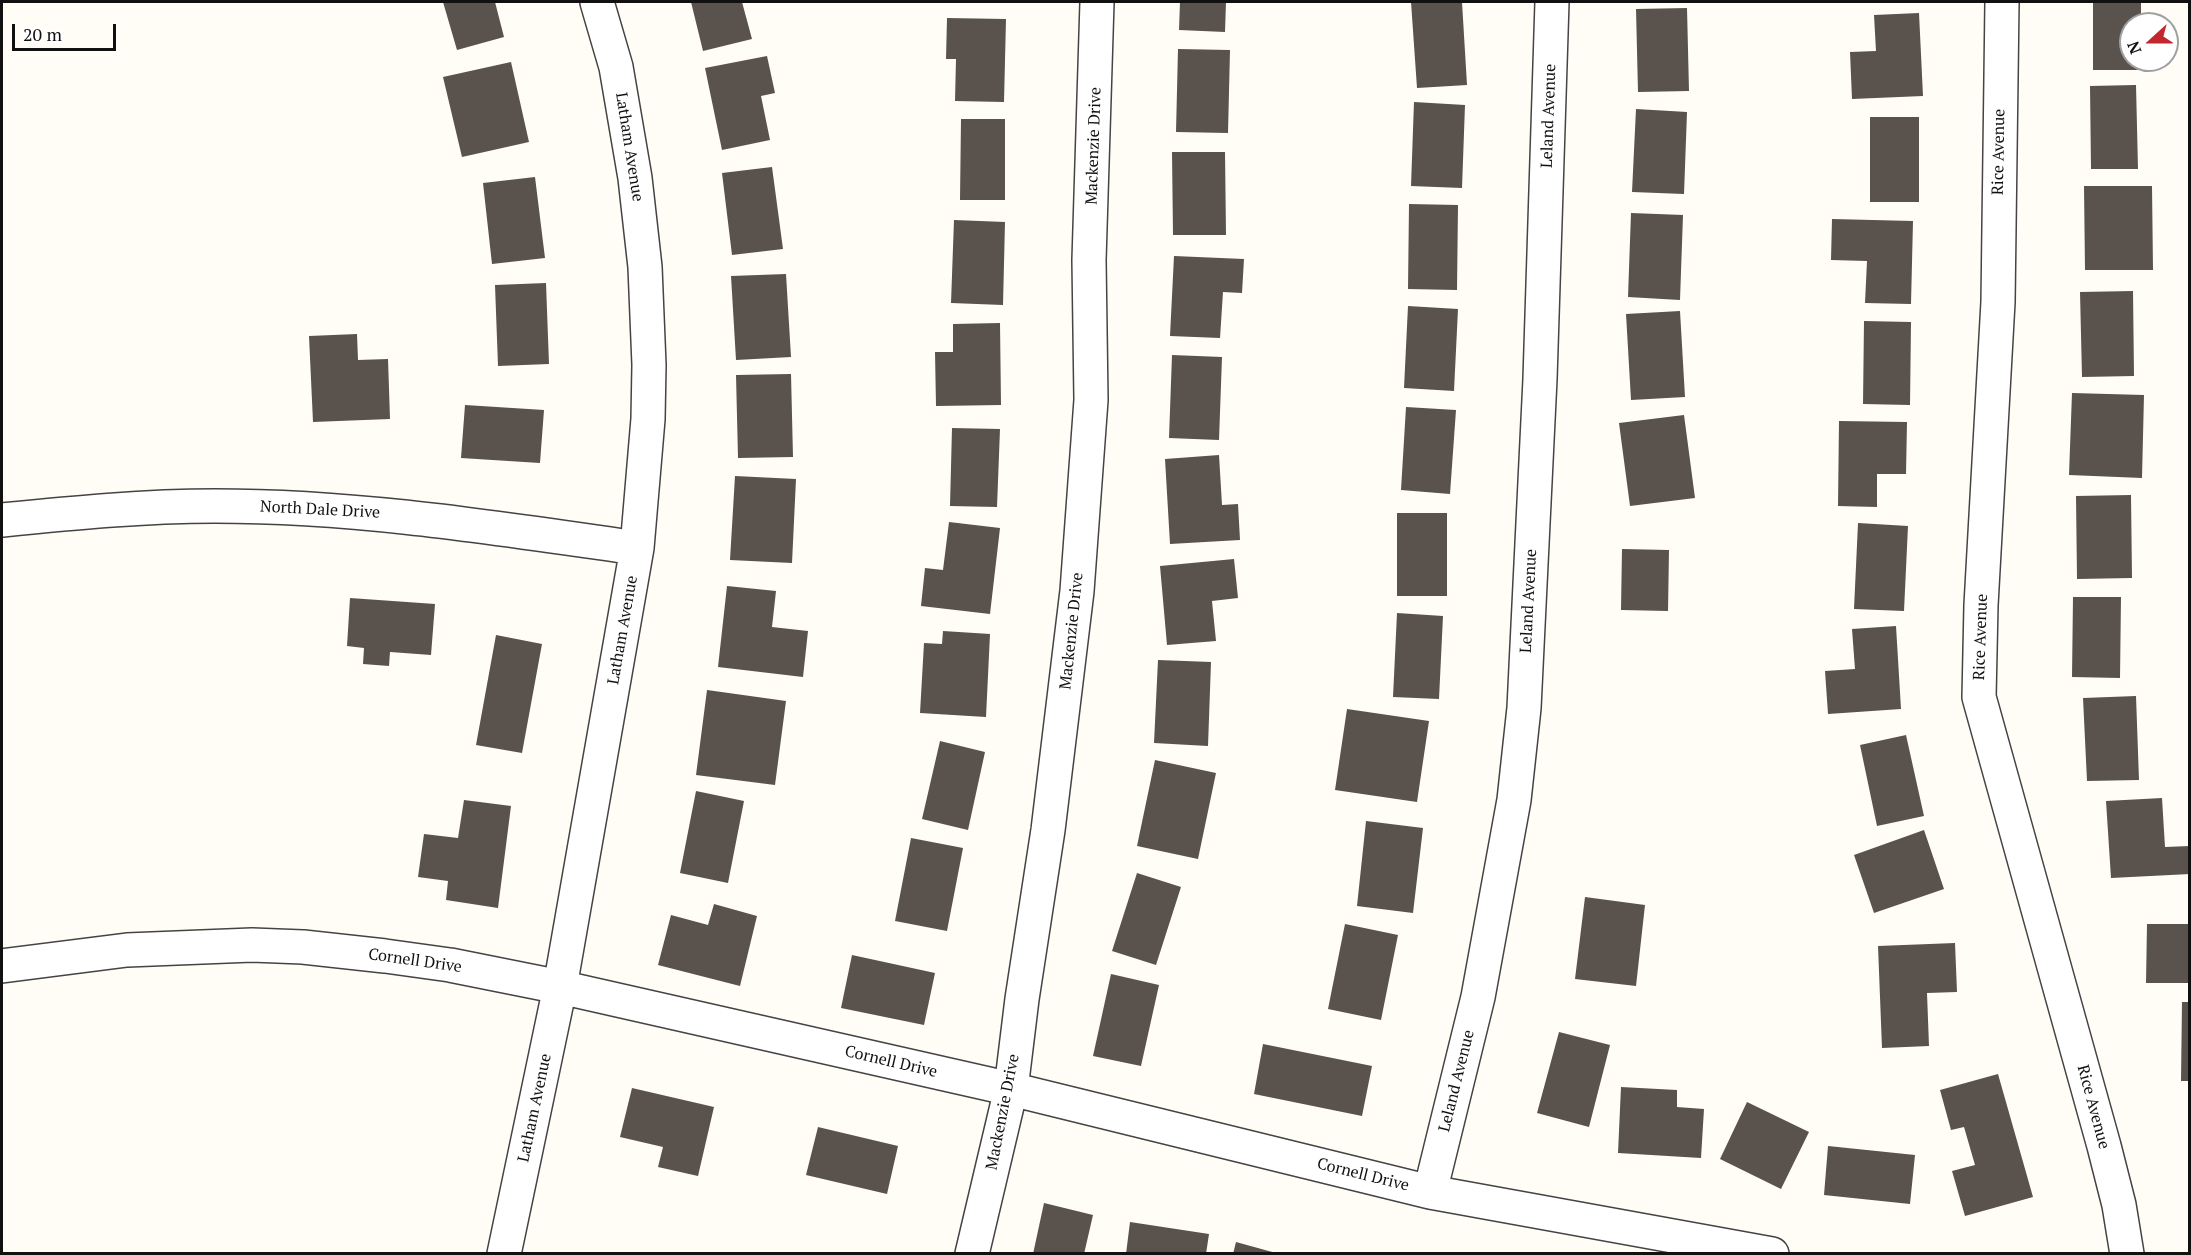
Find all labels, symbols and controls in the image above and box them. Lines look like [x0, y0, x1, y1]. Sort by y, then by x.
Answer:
scale bar [15, 12, 118, 50]
north arrow [2119, 12, 2179, 72]
text: 20 m [23, 22, 62, 46]
text: N [2122, 38, 2147, 57]
street label: Leland Avenue [1538, 64, 1560, 168]
street label: Mackenzie Drive [1082, 87, 1106, 205]
street label: Latham Avenue [611, 91, 647, 203]
street label: Rice Avenue [1989, 109, 2009, 195]
street label: North Dale Drive [259, 497, 381, 523]
street label: Leland Avenue [1517, 548, 1541, 654]
street label: Mackenzie Drive [1056, 571, 1088, 691]
street label: Latham Avenue [604, 574, 642, 686]
street label: Rice Avenue [1970, 593, 1992, 681]
street label: Cornell Drive [367, 945, 463, 977]
street label: Leland Avenue [1435, 1028, 1479, 1134]
street label: Cornell Drive [843, 1042, 939, 1082]
street label: Latham Avenue [514, 1052, 556, 1164]
street label: Mackenzie Drive [982, 1052, 1024, 1172]
street label: Rice Avenue [2073, 1063, 2113, 1151]
street label: Cornell Drive [1315, 1154, 1411, 1196]

